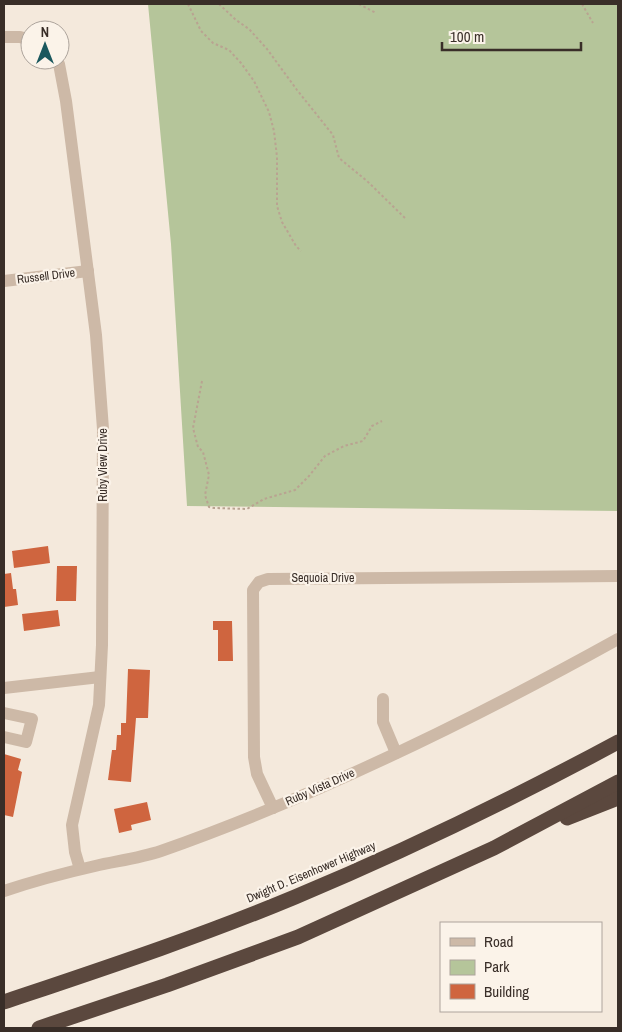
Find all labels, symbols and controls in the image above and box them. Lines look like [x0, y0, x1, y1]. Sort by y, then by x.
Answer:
north arrow [20, 20, 70, 70]
scale bar [442, 20, 581, 52]
text: N [41, 23, 49, 41]
text: 100 m [450, 26, 484, 47]
street label: Russell Drive [16, 264, 76, 288]
street label: Ruby View Drive [95, 428, 111, 502]
street label: Sequoia Drive [292, 570, 354, 586]
street label: Ruby Vista Drive [283, 765, 357, 809]
street label: Dwight D. Eisenhower Highway [244, 837, 378, 907]
legend [440, 922, 602, 1012]
text: Road [484, 931, 513, 952]
text: Park [484, 956, 510, 977]
text: Building [484, 981, 529, 1002]

